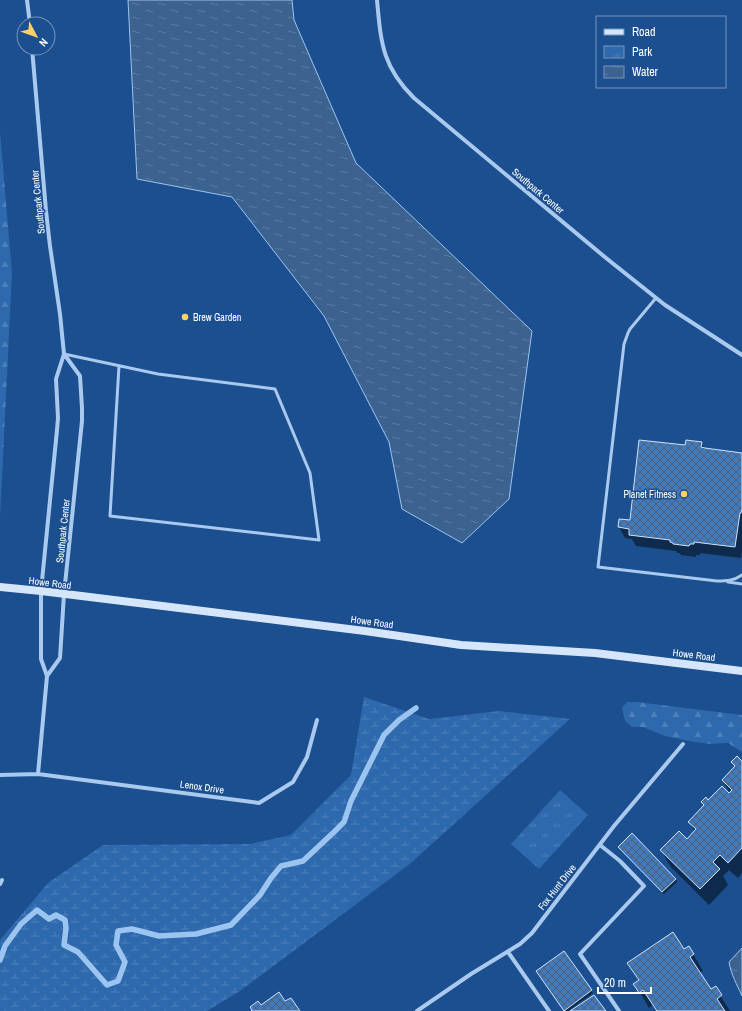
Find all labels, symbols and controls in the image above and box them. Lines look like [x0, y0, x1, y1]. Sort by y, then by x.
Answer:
north arrow [16, 16, 56, 56]
legend [596, 16, 726, 88]
text: Road [632, 24, 656, 40]
text: N [36, 36, 51, 50]
text: Park [632, 44, 652, 60]
text: Water [632, 64, 659, 80]
street label: Southpark Center [509, 165, 567, 217]
street label: Southpark Center [28, 169, 48, 235]
place label: Brew Garden [193, 311, 241, 324]
marker: Brew Garden [180, 312, 190, 322]
place label: Planet Fitness [624, 488, 676, 501]
marker: Planet Fitness [679, 489, 689, 499]
street label: Southpark Center [53, 498, 73, 564]
street label: Howe Road [28, 574, 72, 592]
street label: Howe Road [350, 613, 394, 631]
street label: Howe Road [672, 646, 716, 664]
street label: Lenox Drive [179, 777, 225, 797]
street label: Fox Hunt Drive [535, 861, 579, 913]
scale bar [598, 969, 651, 995]
text: 20 m [604, 975, 626, 991]

